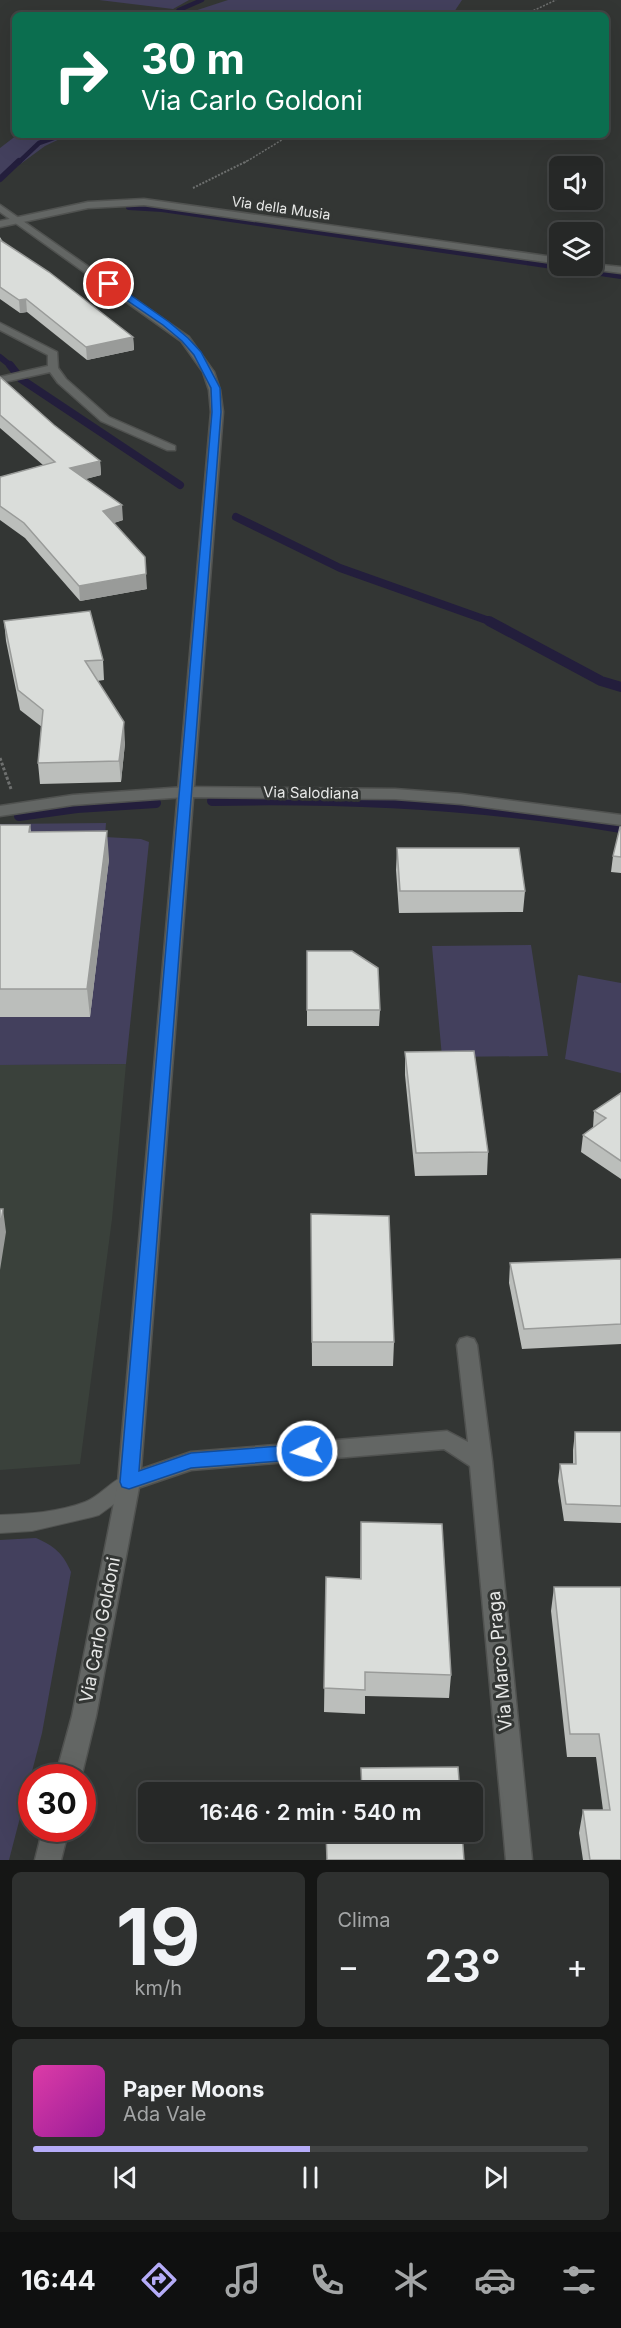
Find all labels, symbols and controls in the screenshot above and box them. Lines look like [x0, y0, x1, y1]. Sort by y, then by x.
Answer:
text: 30 m [141, 33, 245, 84]
icon: right [42, 36, 120, 114]
text: Via Carlo Goldoni [141, 84, 363, 117]
map controls [549, 156, 603, 276]
button: sound [549, 156, 603, 210]
street label: Via della Musia [231, 192, 332, 223]
button: layers [549, 222, 603, 276]
pin [83, 258, 134, 309]
icon: arrive [92, 267, 125, 300]
street label: Via Salodiana [263, 782, 359, 803]
position arrow [275, 1419, 339, 1483]
street label: Via Carlo Goldoni [75, 1555, 124, 1704]
street label: Via Marco Praga [483, 1590, 516, 1732]
speed limit sign: 30 [18, 1764, 96, 1842]
text: 16:46 · 2 min · 540 m [200, 1799, 421, 1825]
text: 19 [116, 1889, 200, 1984]
text: Clima [338, 1908, 391, 1932]
text: 23° [424, 1938, 501, 1993]
text: − [338, 1946, 359, 1986]
text: + [566, 1946, 588, 1986]
text: km/h [134, 1976, 182, 2000]
text: Paper Moons [123, 2076, 264, 2102]
text: Ada Vale [123, 2102, 206, 2126]
icon: previous [109, 2161, 142, 2194]
icon: pause [294, 2161, 327, 2194]
icon: next [479, 2161, 512, 2194]
icon: directions [138, 2259, 180, 2301]
icon: music [222, 2259, 264, 2301]
icon: phone [306, 2259, 348, 2301]
icon: climate [390, 2259, 432, 2301]
icon: car [474, 2259, 516, 2301]
icon: filters [558, 2259, 600, 2301]
text: 16:44 [21, 2264, 96, 2297]

